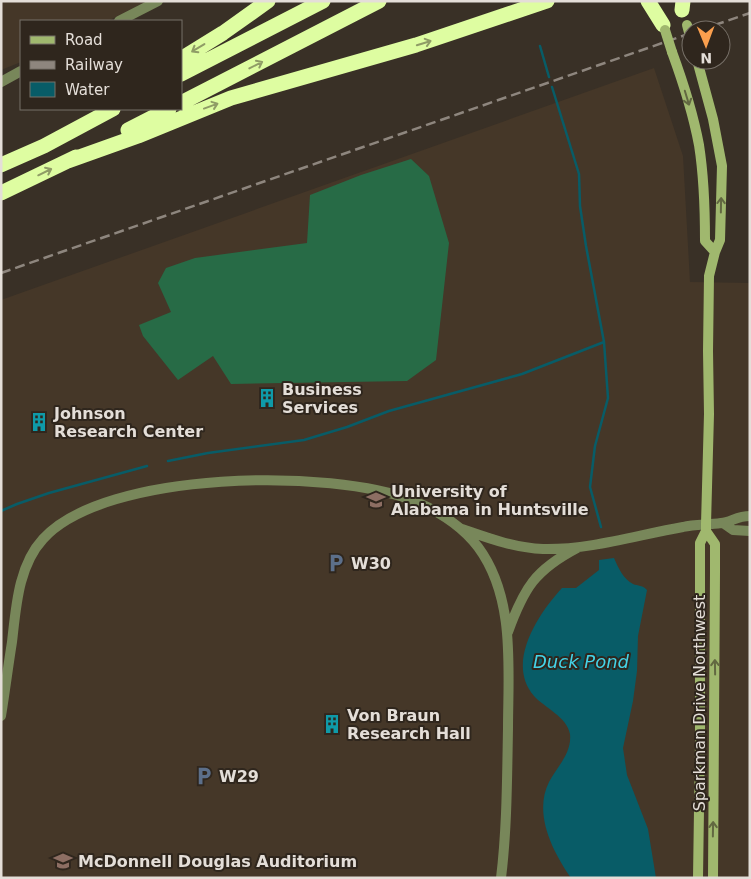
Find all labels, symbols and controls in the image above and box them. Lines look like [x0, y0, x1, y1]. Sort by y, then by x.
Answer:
legend [20, 20, 182, 110]
north arrow [681, 20, 731, 70]
text: Road [65, 31, 103, 49]
one-way arrow [416, 38, 431, 47]
one-way arrow [192, 44, 206, 54]
text: N [700, 50, 712, 66]
text: Railway [65, 56, 123, 74]
one-way arrow [248, 60, 263, 69]
text: Water [65, 81, 110, 99]
one-way arrow [683, 90, 693, 106]
one-way arrow [203, 101, 218, 110]
one-way arrow [37, 167, 52, 176]
one-way arrow [716, 197, 726, 213]
place label: Business Services [282, 380, 362, 417]
building icon: Business Services [256, 387, 278, 409]
place label: Johnson Research Center [53, 404, 203, 441]
building icon: Johnson Research Center [28, 411, 50, 433]
place label: University of Alabama in Huntsville [391, 482, 589, 519]
school or university icon: University of Alabama in Huntsville [365, 489, 387, 511]
parking icon: W30 [325, 552, 347, 574]
place label: W30 [351, 554, 391, 573]
street label: Sparkman Drive Northwest [690, 595, 709, 811]
water label: Duck Pond [533, 651, 630, 672]
one-way arrow [710, 659, 720, 675]
place label: Von Braun Research Hall [347, 706, 471, 743]
building icon: Von Braun Research Hall [321, 713, 343, 735]
parking icon: W29 [193, 765, 215, 787]
place label: W29 [219, 767, 259, 786]
one-way arrow [708, 821, 718, 838]
school or university icon: McDonnell Douglas Auditorium [52, 850, 74, 872]
place label: McDonnell Douglas Auditorium [78, 852, 357, 871]

